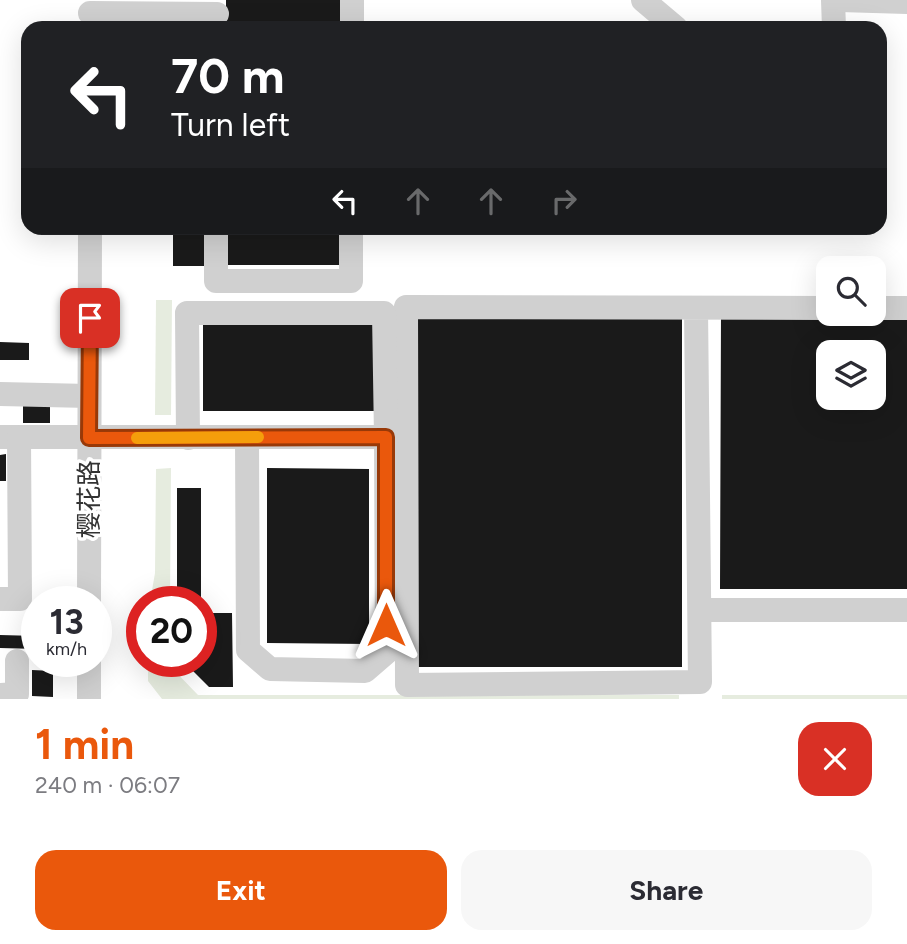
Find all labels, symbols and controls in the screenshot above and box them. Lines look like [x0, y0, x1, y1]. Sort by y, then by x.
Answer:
text: 70 m [171, 46, 284, 105]
icon: left [56, 49, 147, 140]
text: Turn left [171, 106, 290, 144]
icon: left [326, 182, 364, 220]
icon: ahead [399, 182, 437, 220]
icon: ahead [472, 182, 510, 220]
icon: right [545, 182, 583, 220]
map controls [816, 256, 886, 410]
button: search [816, 256, 886, 326]
pin [60, 288, 120, 348]
icon: arrive [71, 299, 109, 337]
button: layers [816, 340, 886, 410]
street label: 樱花路 [73, 460, 105, 538]
speed limit sign: 20 [126, 586, 217, 677]
position arrow [349, 588, 423, 662]
text: 13 [49, 601, 84, 643]
text: km/h [46, 638, 87, 660]
text: 1 min [35, 719, 134, 770]
button: close [798, 722, 872, 796]
text: 240 m · 06:07 [35, 771, 180, 799]
button: Exit [35, 850, 447, 930]
button: Share [461, 850, 872, 930]

